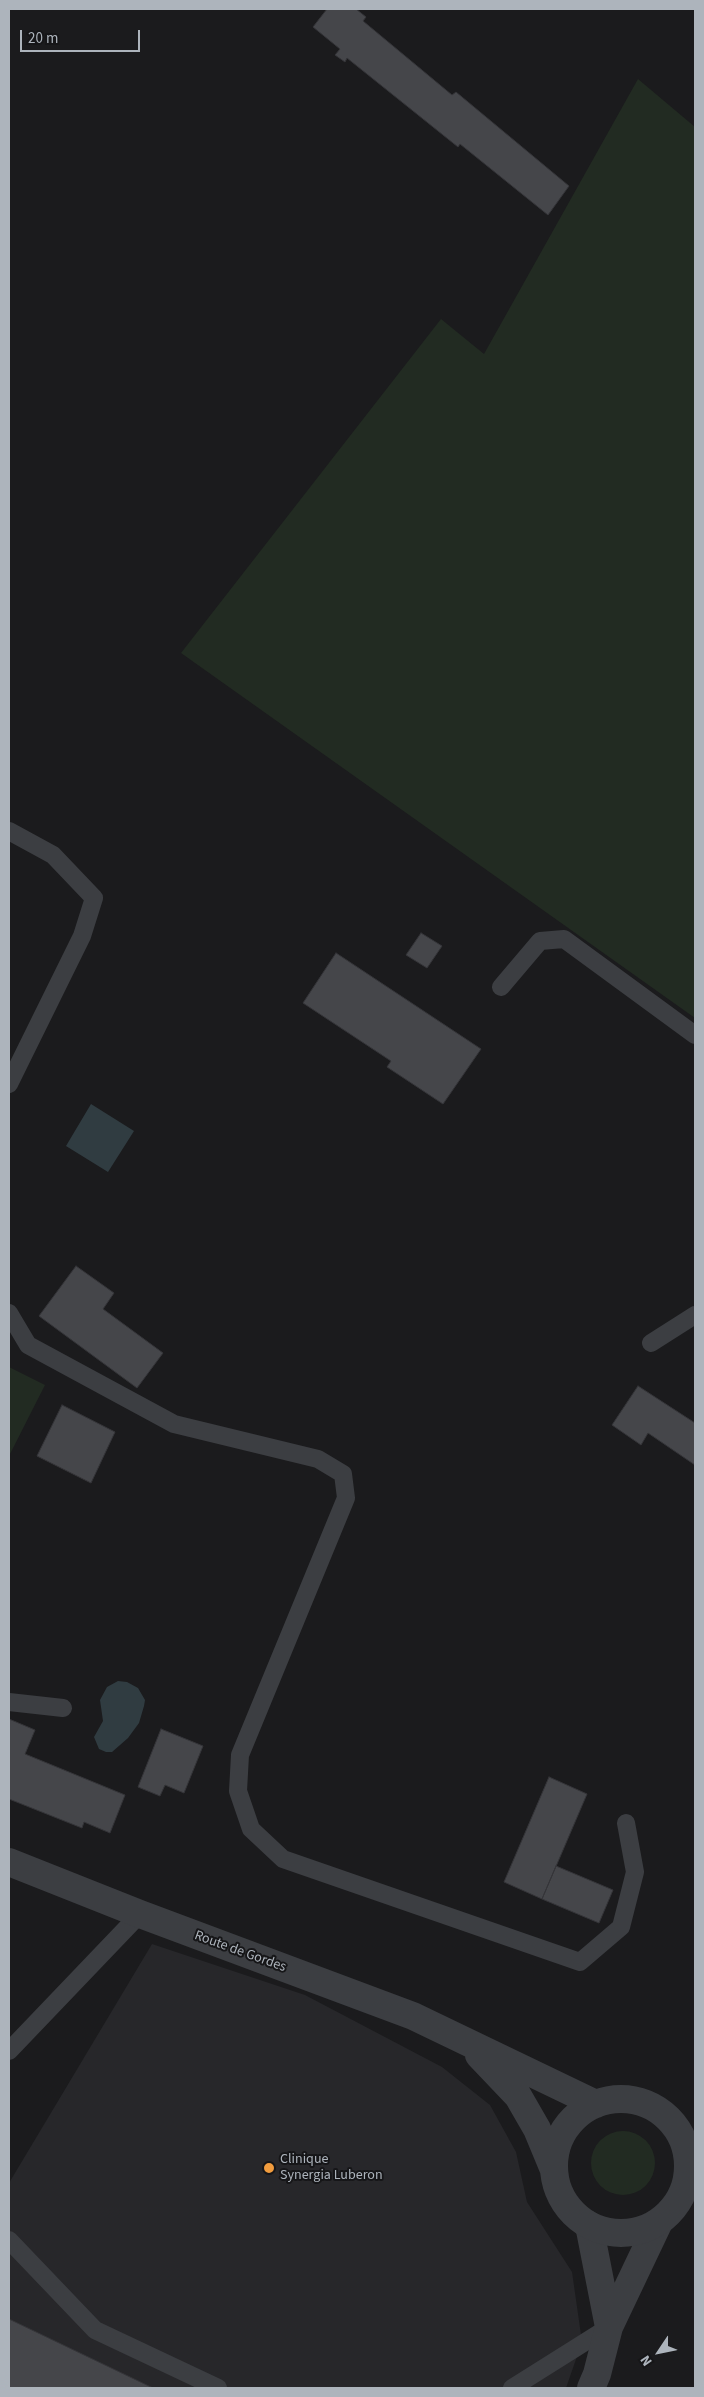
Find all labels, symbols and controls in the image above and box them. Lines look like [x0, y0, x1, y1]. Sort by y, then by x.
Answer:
scale bar [22, 20, 142, 52]
text: 20 m [28, 28, 58, 49]
street label: Route de Gordes [192, 1928, 288, 1976]
place label: Clinique Synergia Luberon [280, 2152, 383, 2184]
marker: Clinique Synergia Luberon [262, 2161, 276, 2175]
north arrow [634, 2327, 684, 2377]
text: N [636, 2351, 657, 2370]

